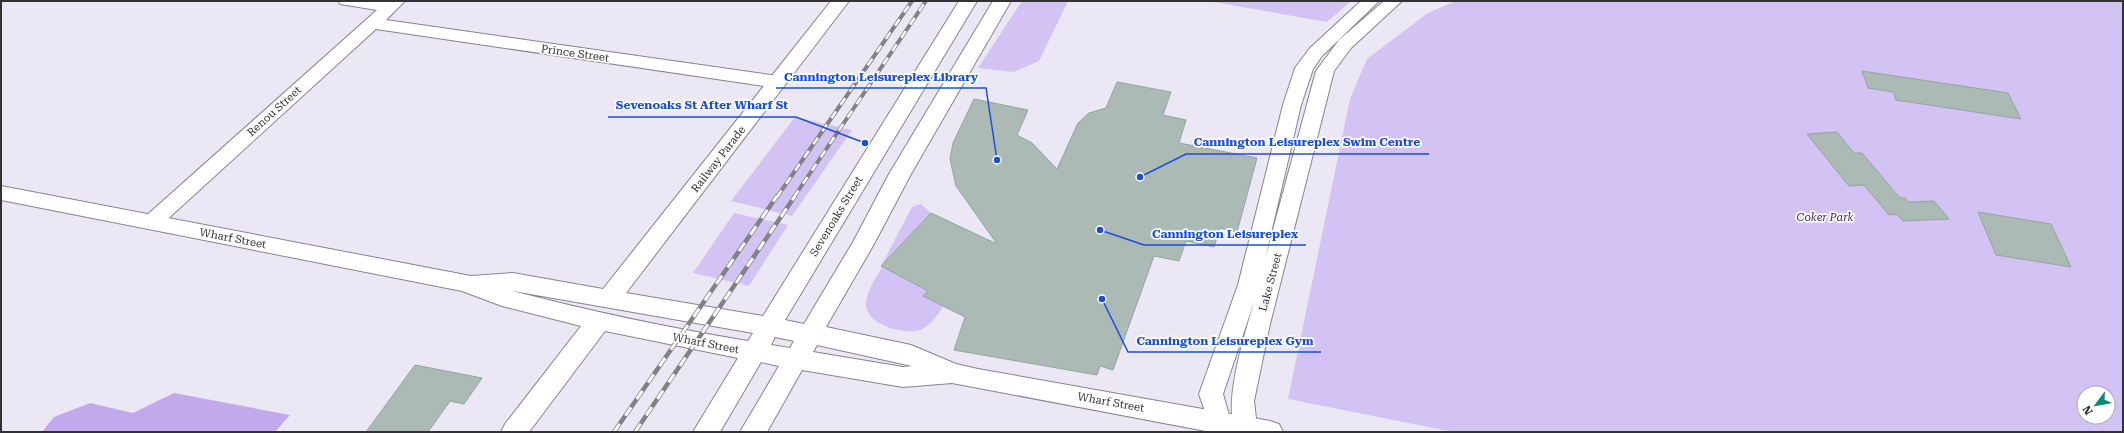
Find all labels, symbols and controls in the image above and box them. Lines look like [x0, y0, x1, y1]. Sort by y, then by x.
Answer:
street label: Prince Street [540, 42, 610, 65]
callout: Cannington Leisureplex Library [776, 64, 986, 88]
text: Cannington Leisureplex Library [784, 70, 979, 84]
street label: Renou Street [245, 84, 304, 139]
callout: Sevenoaks St After Wharf St [608, 93, 796, 117]
text: Sevenoaks St After Wharf St [616, 98, 788, 112]
street label: Railway Parade [689, 124, 748, 195]
callout: Cannington Leisureplex Swim Centre [1186, 130, 1429, 154]
text: Cannington Leisureplex Swim Centre [1194, 135, 1420, 149]
street label: Sevenoaks Street [807, 174, 866, 259]
park label: Coker Park [1797, 211, 1854, 224]
callout: Cannington Leisureplex [1144, 221, 1306, 245]
street label: Wharf Street [199, 226, 267, 251]
text: Cannington Leisureplex [1152, 227, 1298, 241]
street label: Lake Street [1256, 252, 1285, 313]
callout: Cannington Leisureplex Gym [1128, 328, 1321, 352]
street label: Wharf Street [672, 331, 740, 356]
text: Cannington Leisureplex Gym [1136, 334, 1314, 348]
north arrow [2076, 385, 2116, 425]
street label: Wharf Street [1077, 390, 1145, 415]
text: N [2080, 403, 2096, 417]

